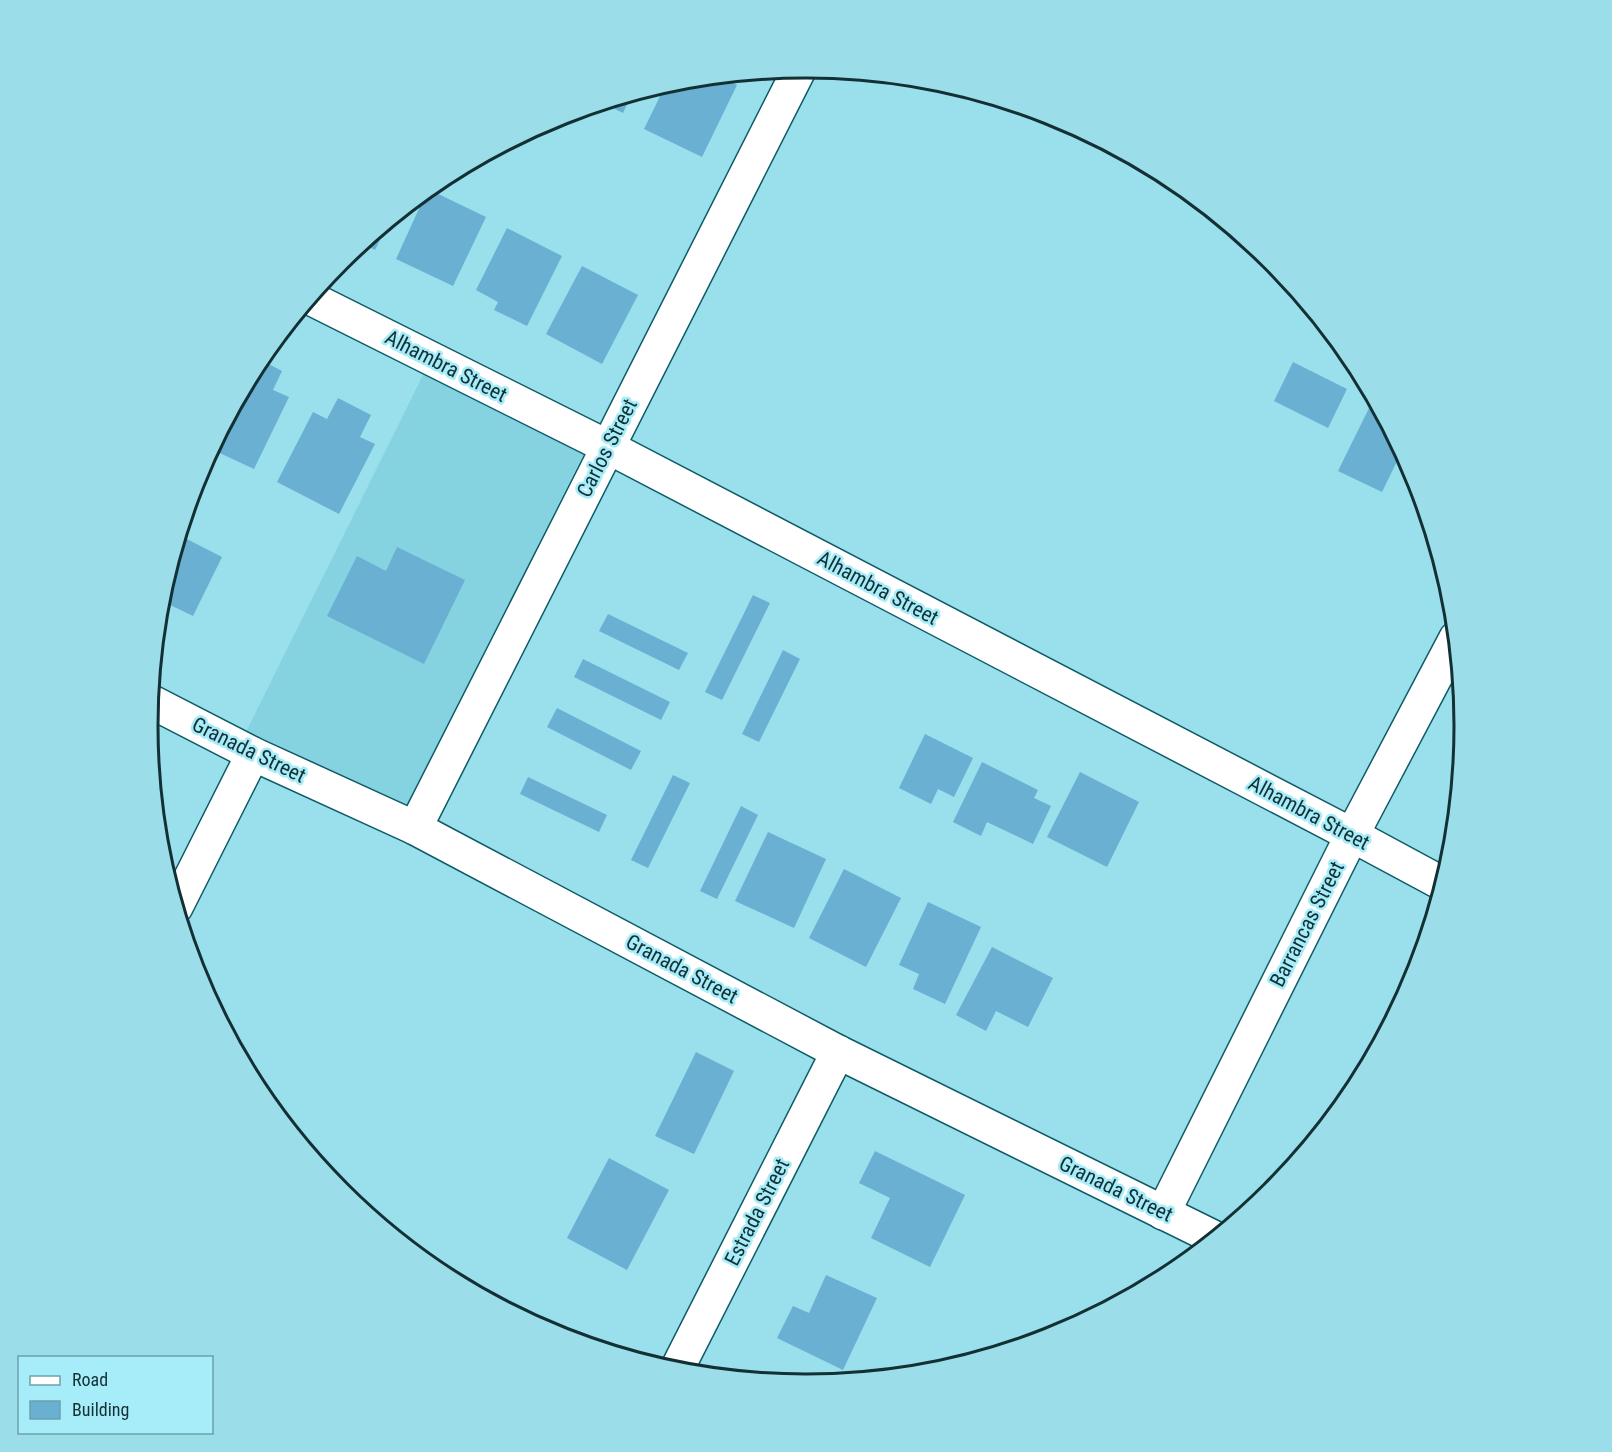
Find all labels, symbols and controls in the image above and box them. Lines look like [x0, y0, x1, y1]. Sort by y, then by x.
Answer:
street label: Alhambra Street [381, 325, 511, 407]
street label: Carlos Street [572, 395, 642, 501]
street label: Alhambra Street [813, 546, 943, 630]
street label: Granada Street [188, 712, 310, 788]
street label: Alhambra Street [1244, 771, 1374, 855]
street label: Barrancas Street [1265, 857, 1349, 991]
street label: Granada Street [622, 929, 742, 1009]
street label: Granada Street [1055, 1151, 1177, 1227]
street label: Estrada Street [720, 1155, 794, 1269]
legend [18, 1356, 213, 1434]
text: Road [72, 1369, 108, 1390]
text: Building [72, 1399, 129, 1420]

